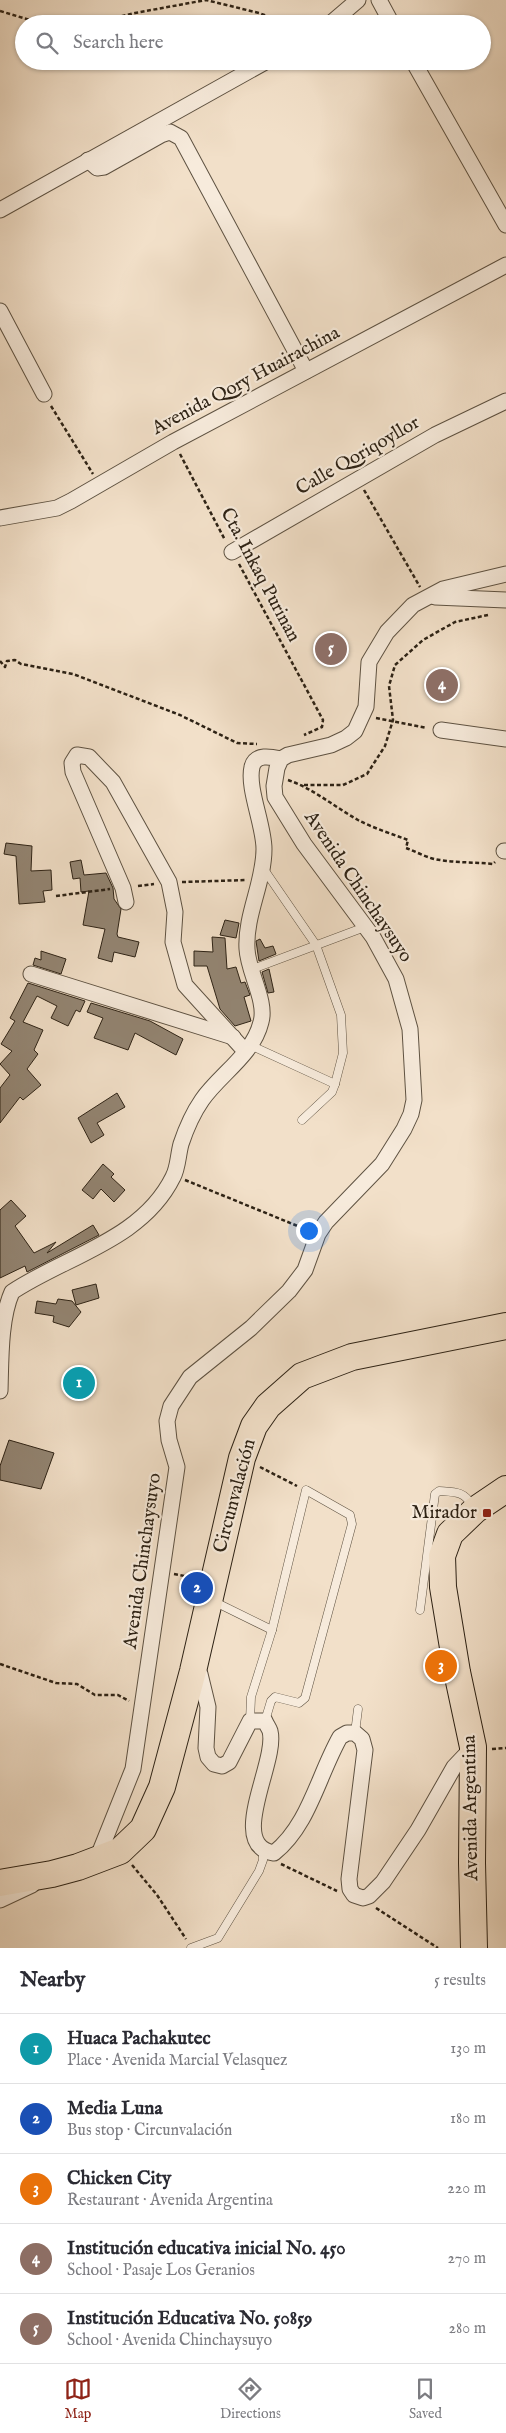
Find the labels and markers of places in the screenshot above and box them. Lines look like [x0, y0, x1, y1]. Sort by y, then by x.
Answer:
pin: 5 [315, 630, 347, 668]
pin: 4 [426, 666, 458, 704]
pin: 1 [63, 1364, 95, 1402]
place label: Mirador [412, 1501, 477, 1525]
marker: Mirador [481, 1507, 493, 1519]
pin: 2 [181, 1569, 213, 1607]
pin: 3 [425, 1647, 457, 1685]

